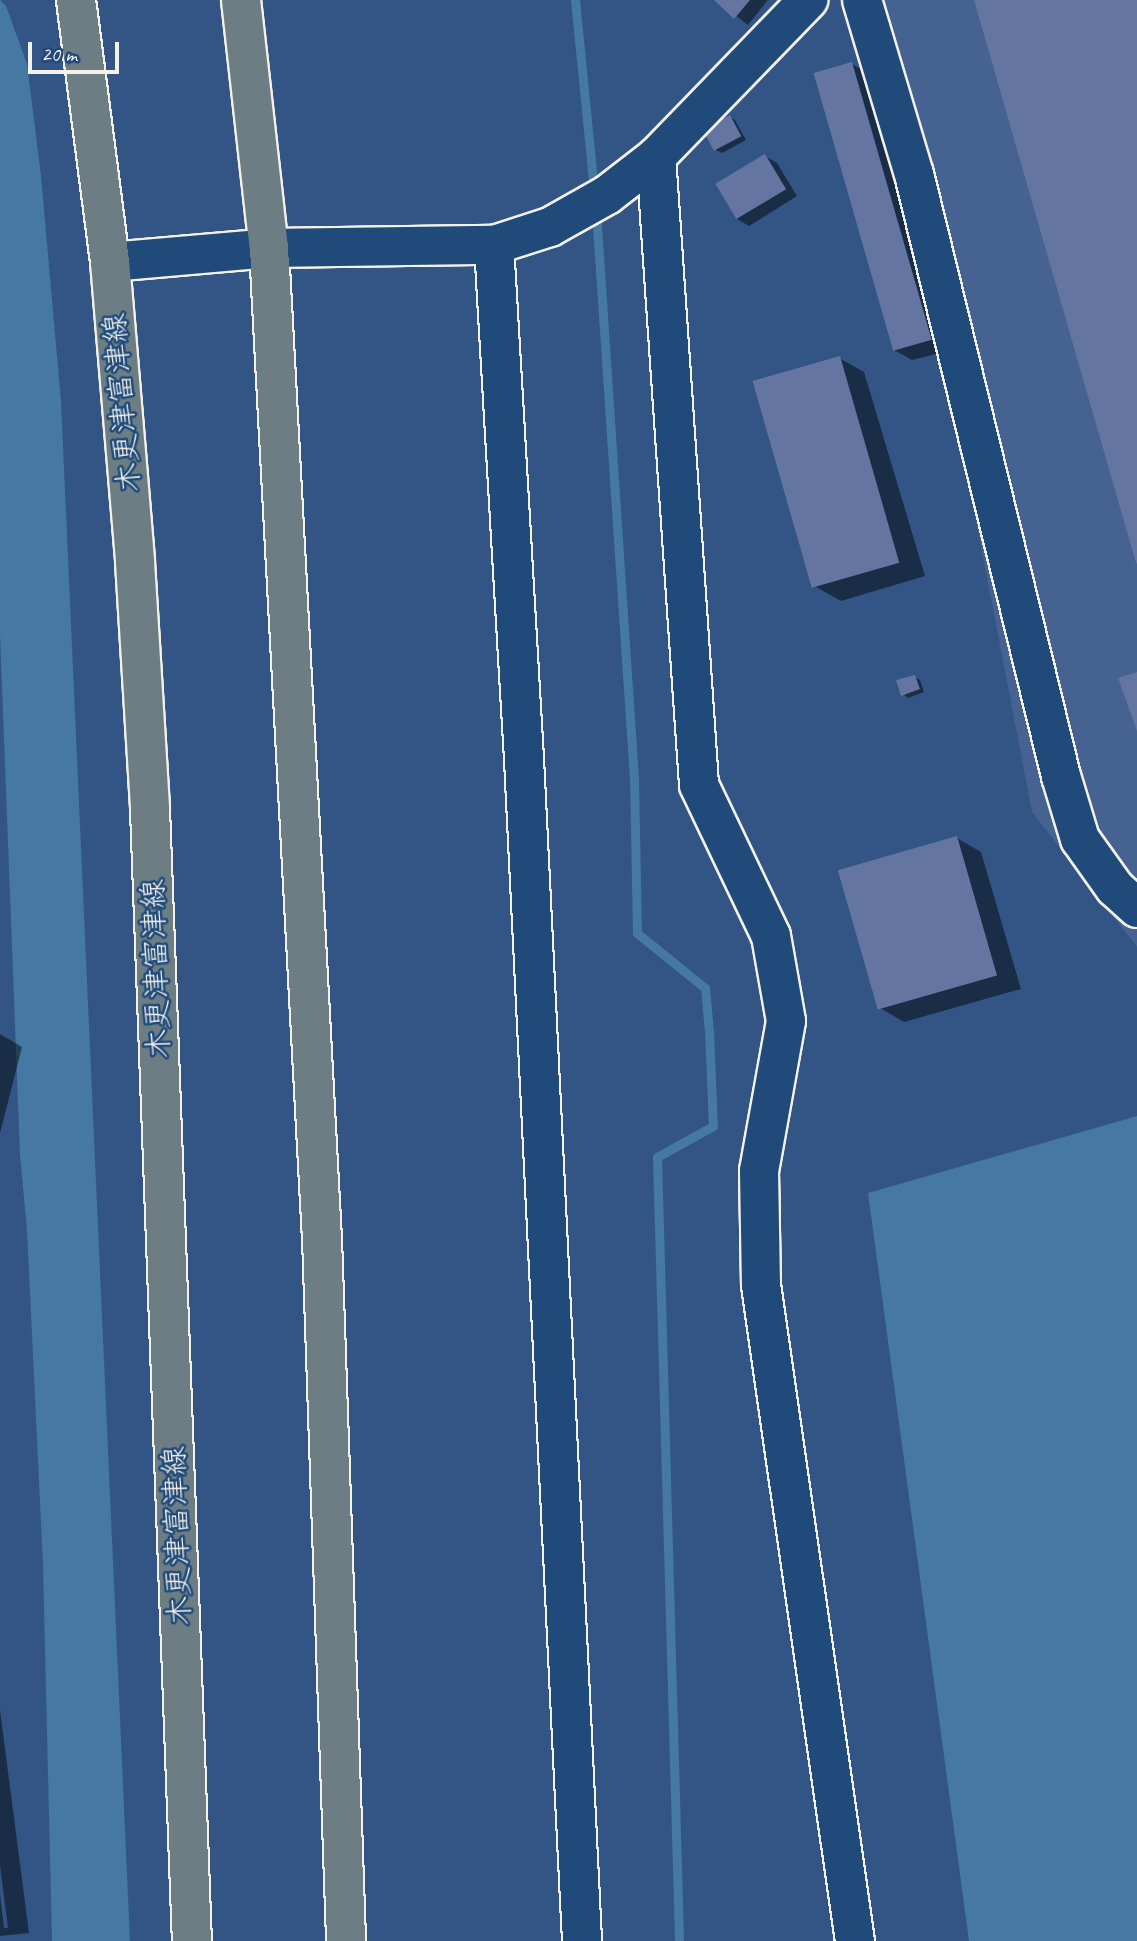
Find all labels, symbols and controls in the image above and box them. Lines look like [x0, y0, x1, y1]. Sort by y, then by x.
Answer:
scale bar [32, 28, 122, 72]
text: 20 m [41, 41, 77, 67]
street label: 木更津富津線 [96, 312, 148, 494]
street label: 木更津富津線 [135, 878, 177, 1060]
street label: 木更津富津線 [156, 1445, 198, 1627]

